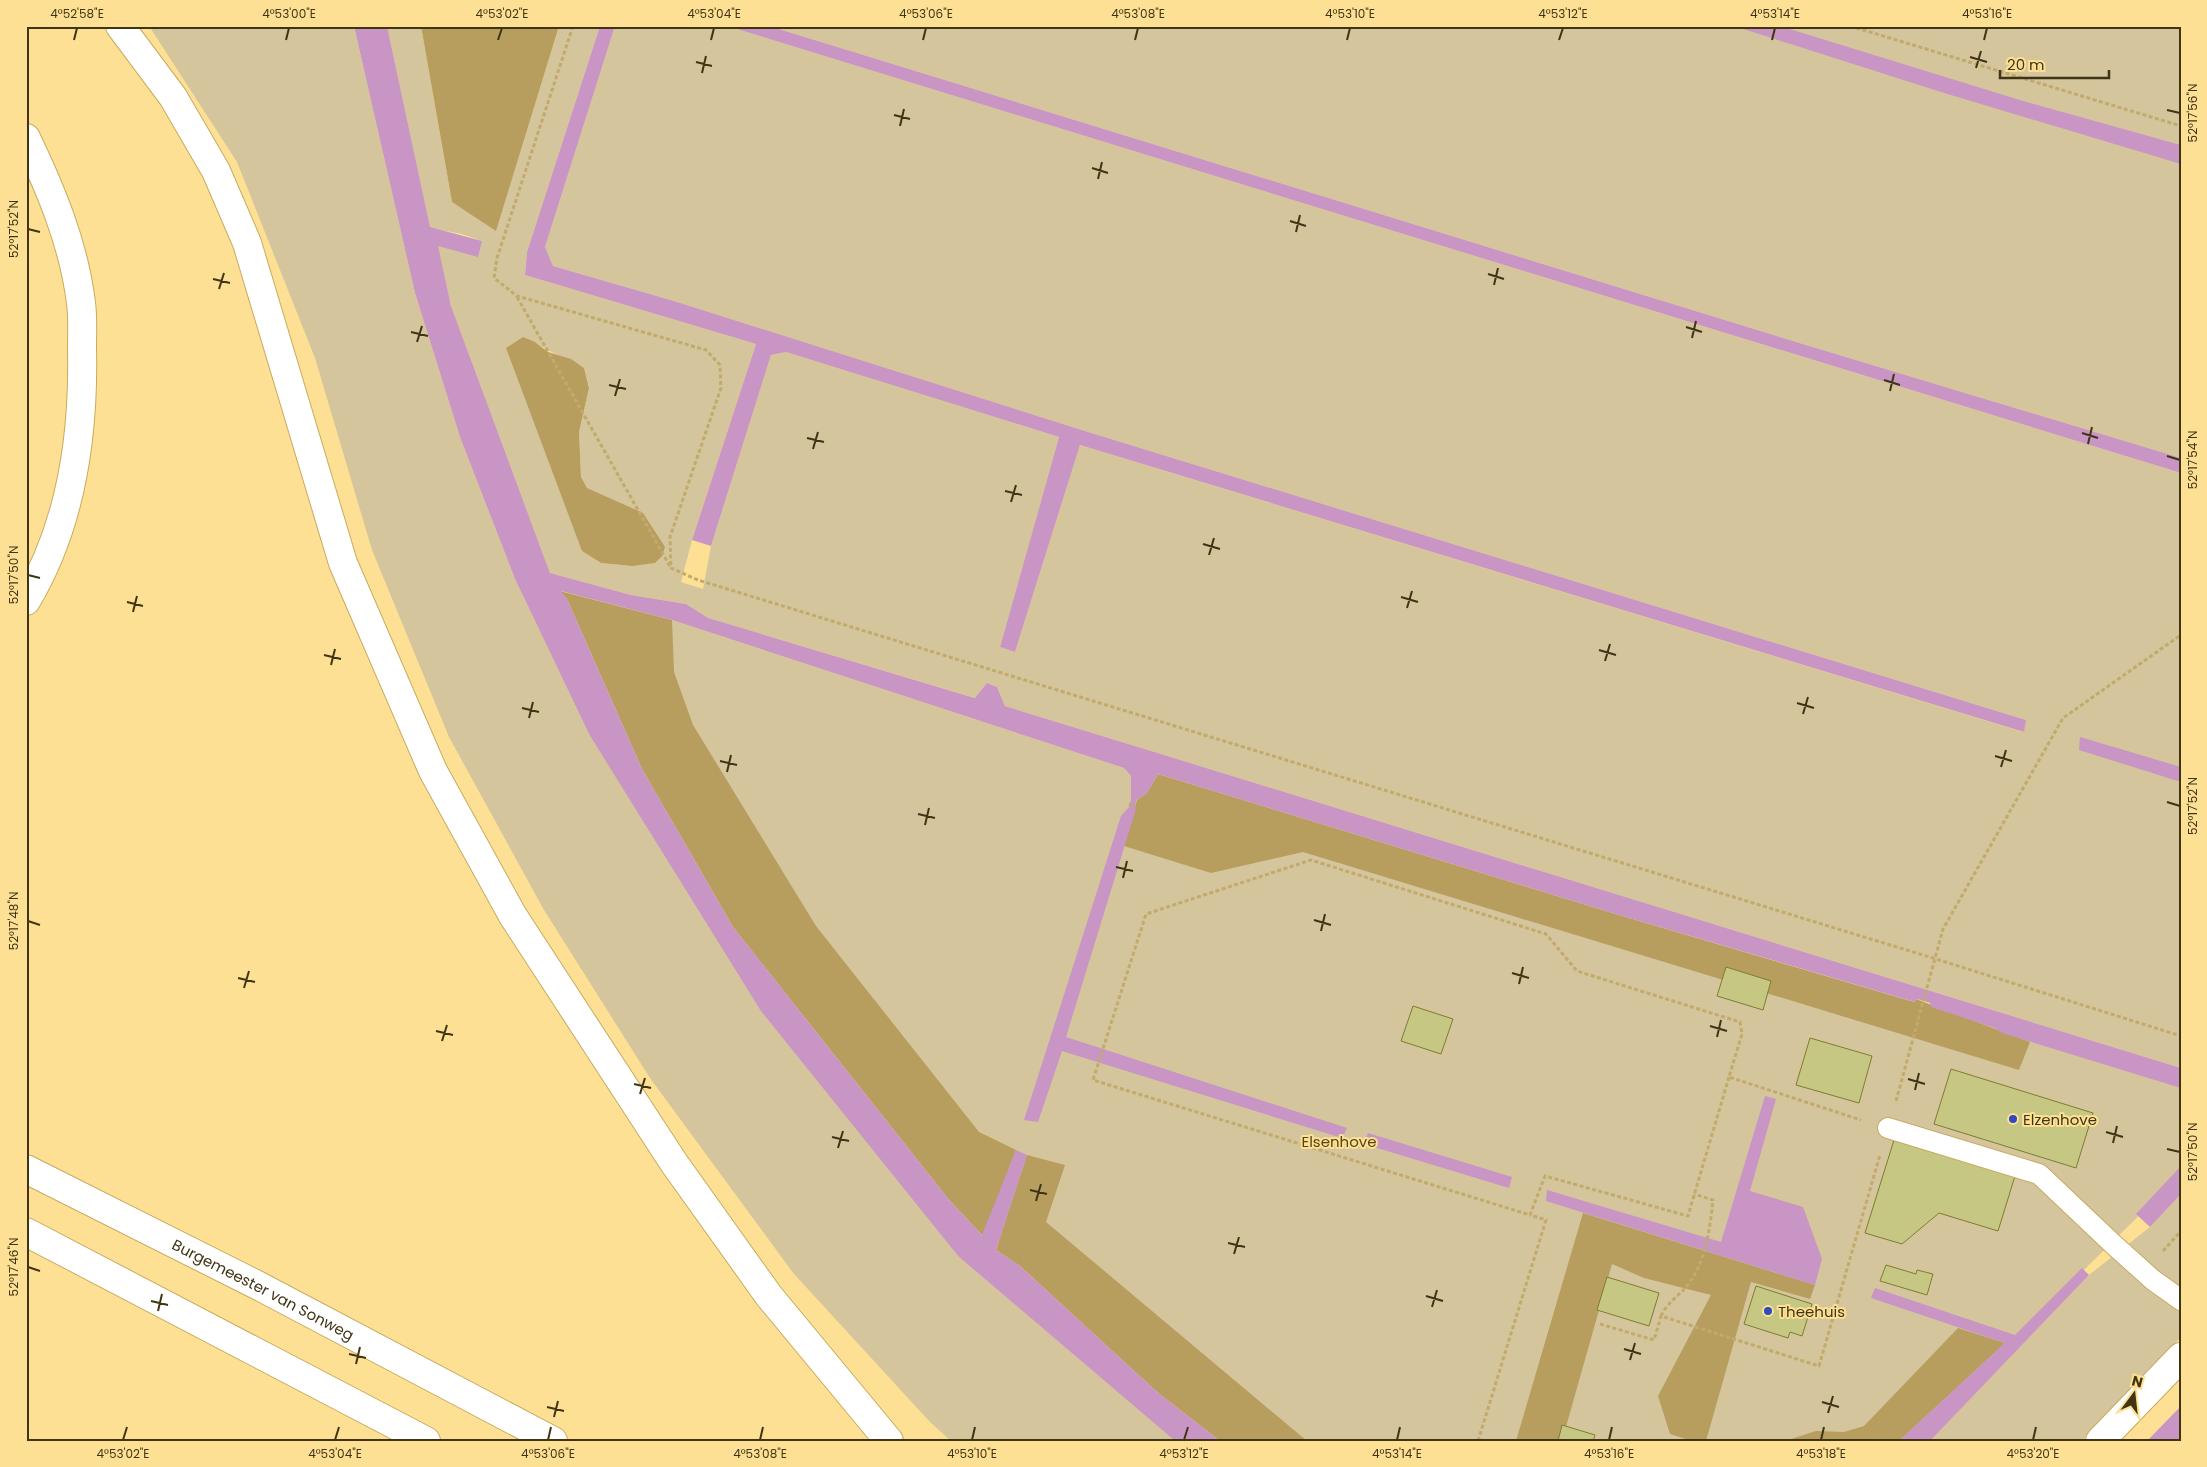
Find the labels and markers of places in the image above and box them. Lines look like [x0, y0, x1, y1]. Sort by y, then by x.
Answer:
place label: Elzenhove [2023, 1109, 2097, 1130]
marker: Elzenhove [2007, 1113, 2019, 1125]
place label: Theehuis [1778, 1301, 1845, 1322]
marker: Theehuis [1762, 1305, 1774, 1317]

